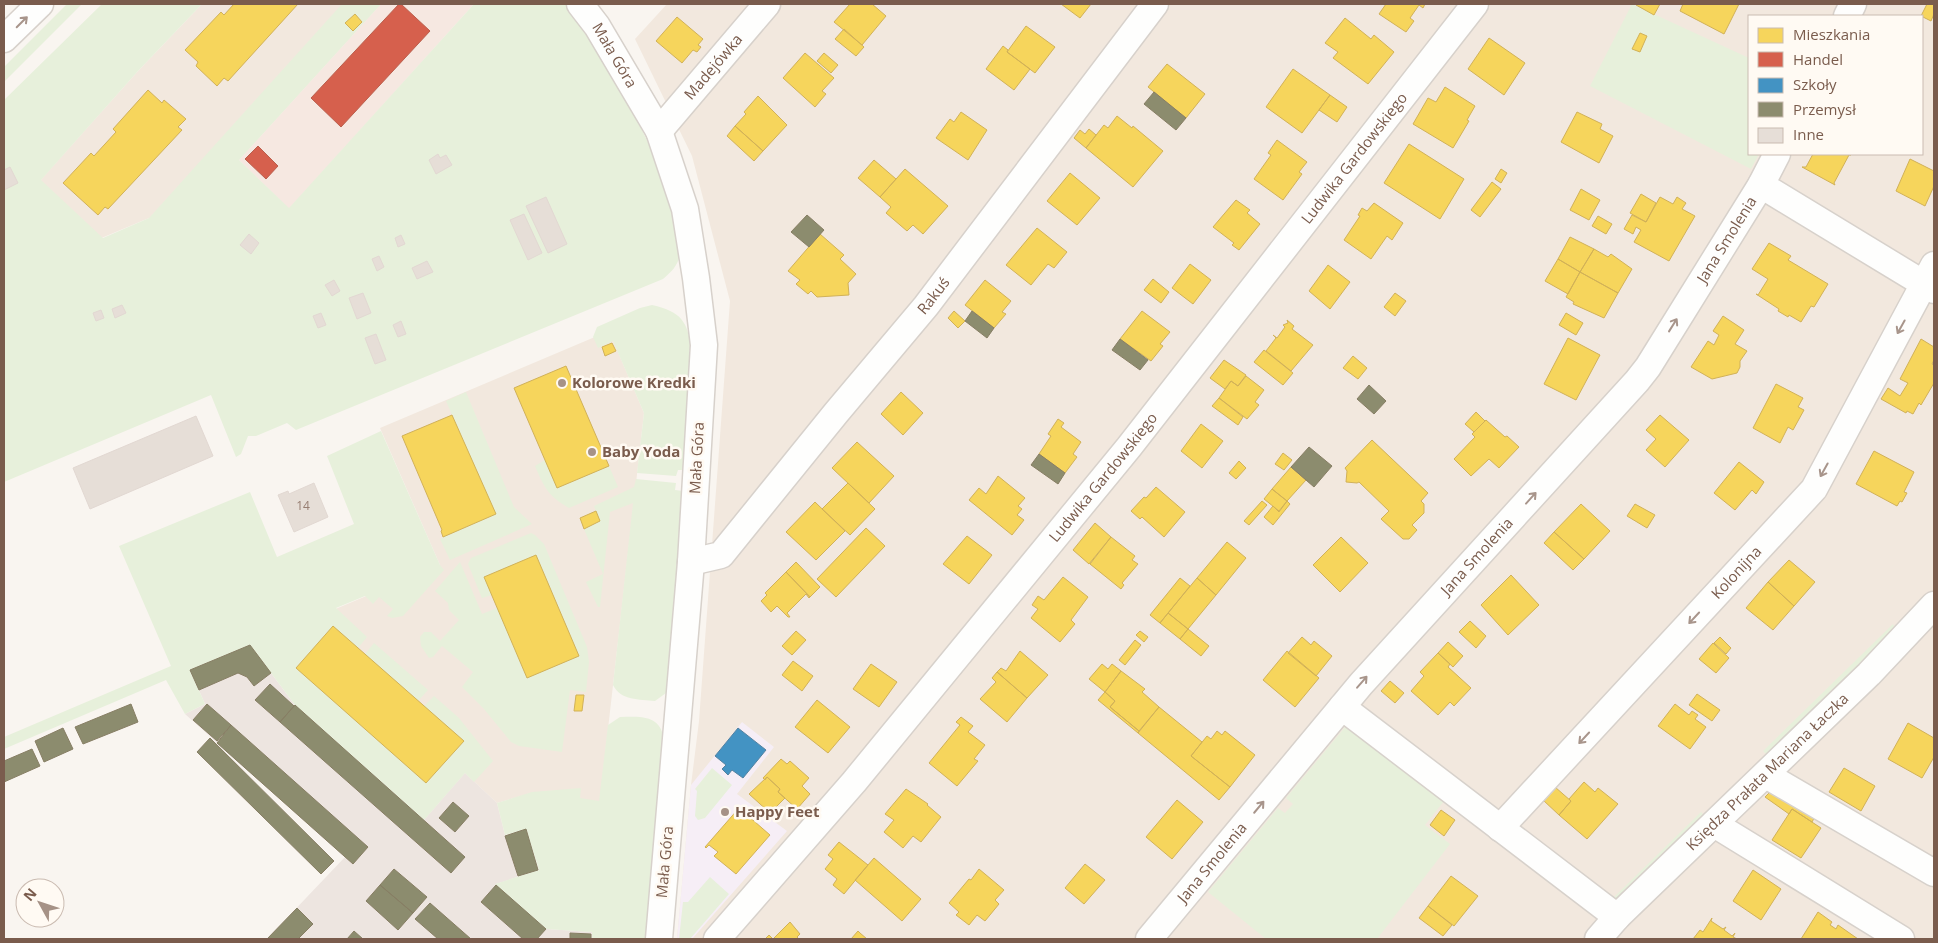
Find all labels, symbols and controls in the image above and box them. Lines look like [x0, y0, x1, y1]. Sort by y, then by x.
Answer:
legend [1748, 15, 1923, 155]
one-way arrow [15, 16, 27, 28]
street label: Mała Góra [588, 19, 642, 91]
text: Mieszkania [1793, 24, 1870, 44]
street label: Madejówka [679, 29, 746, 103]
text: Handel [1793, 49, 1843, 69]
text: Szkoły [1793, 74, 1837, 94]
street label: Ludwika Gardowskiego [1296, 88, 1411, 228]
text: Przemysł [1793, 99, 1856, 119]
text: Inne [1793, 124, 1824, 144]
street label: Jana Smolenia [1691, 192, 1761, 288]
street label: Rakuś [912, 273, 953, 318]
one-way arrow [1669, 319, 1679, 333]
one-way arrow [1896, 320, 1906, 334]
place label: Kolorowe Kredki [572, 372, 696, 392]
marker: Kolorowe Kredki [556, 377, 568, 389]
street label: Ludwika Gardowskiego [1044, 408, 1161, 546]
street label: Mała Góra [684, 421, 708, 495]
place label: Baby Yoda [602, 441, 680, 461]
marker: Baby Yoda [586, 446, 598, 458]
one-way arrow [1819, 462, 1828, 477]
one-way arrow [1525, 491, 1537, 504]
house number: 14 [296, 497, 310, 514]
street label: Jana Smolenia [1434, 513, 1517, 601]
street label: Kolonijna [1706, 541, 1765, 603]
one-way arrow [1688, 612, 1700, 625]
one-way arrow [1357, 676, 1368, 689]
street label: Księdza Prałata Mariana Łaczka [1681, 688, 1852, 854]
one-way arrow [1578, 731, 1590, 744]
place label: Happy Feet [735, 801, 820, 821]
one-way arrow [1253, 801, 1264, 814]
marker: Happy Feet [719, 806, 731, 818]
street label: Jana Smolenia [1171, 818, 1251, 908]
street label: Mała Góra [651, 825, 677, 899]
north arrow [15, 878, 65, 928]
text: N [19, 884, 41, 905]

